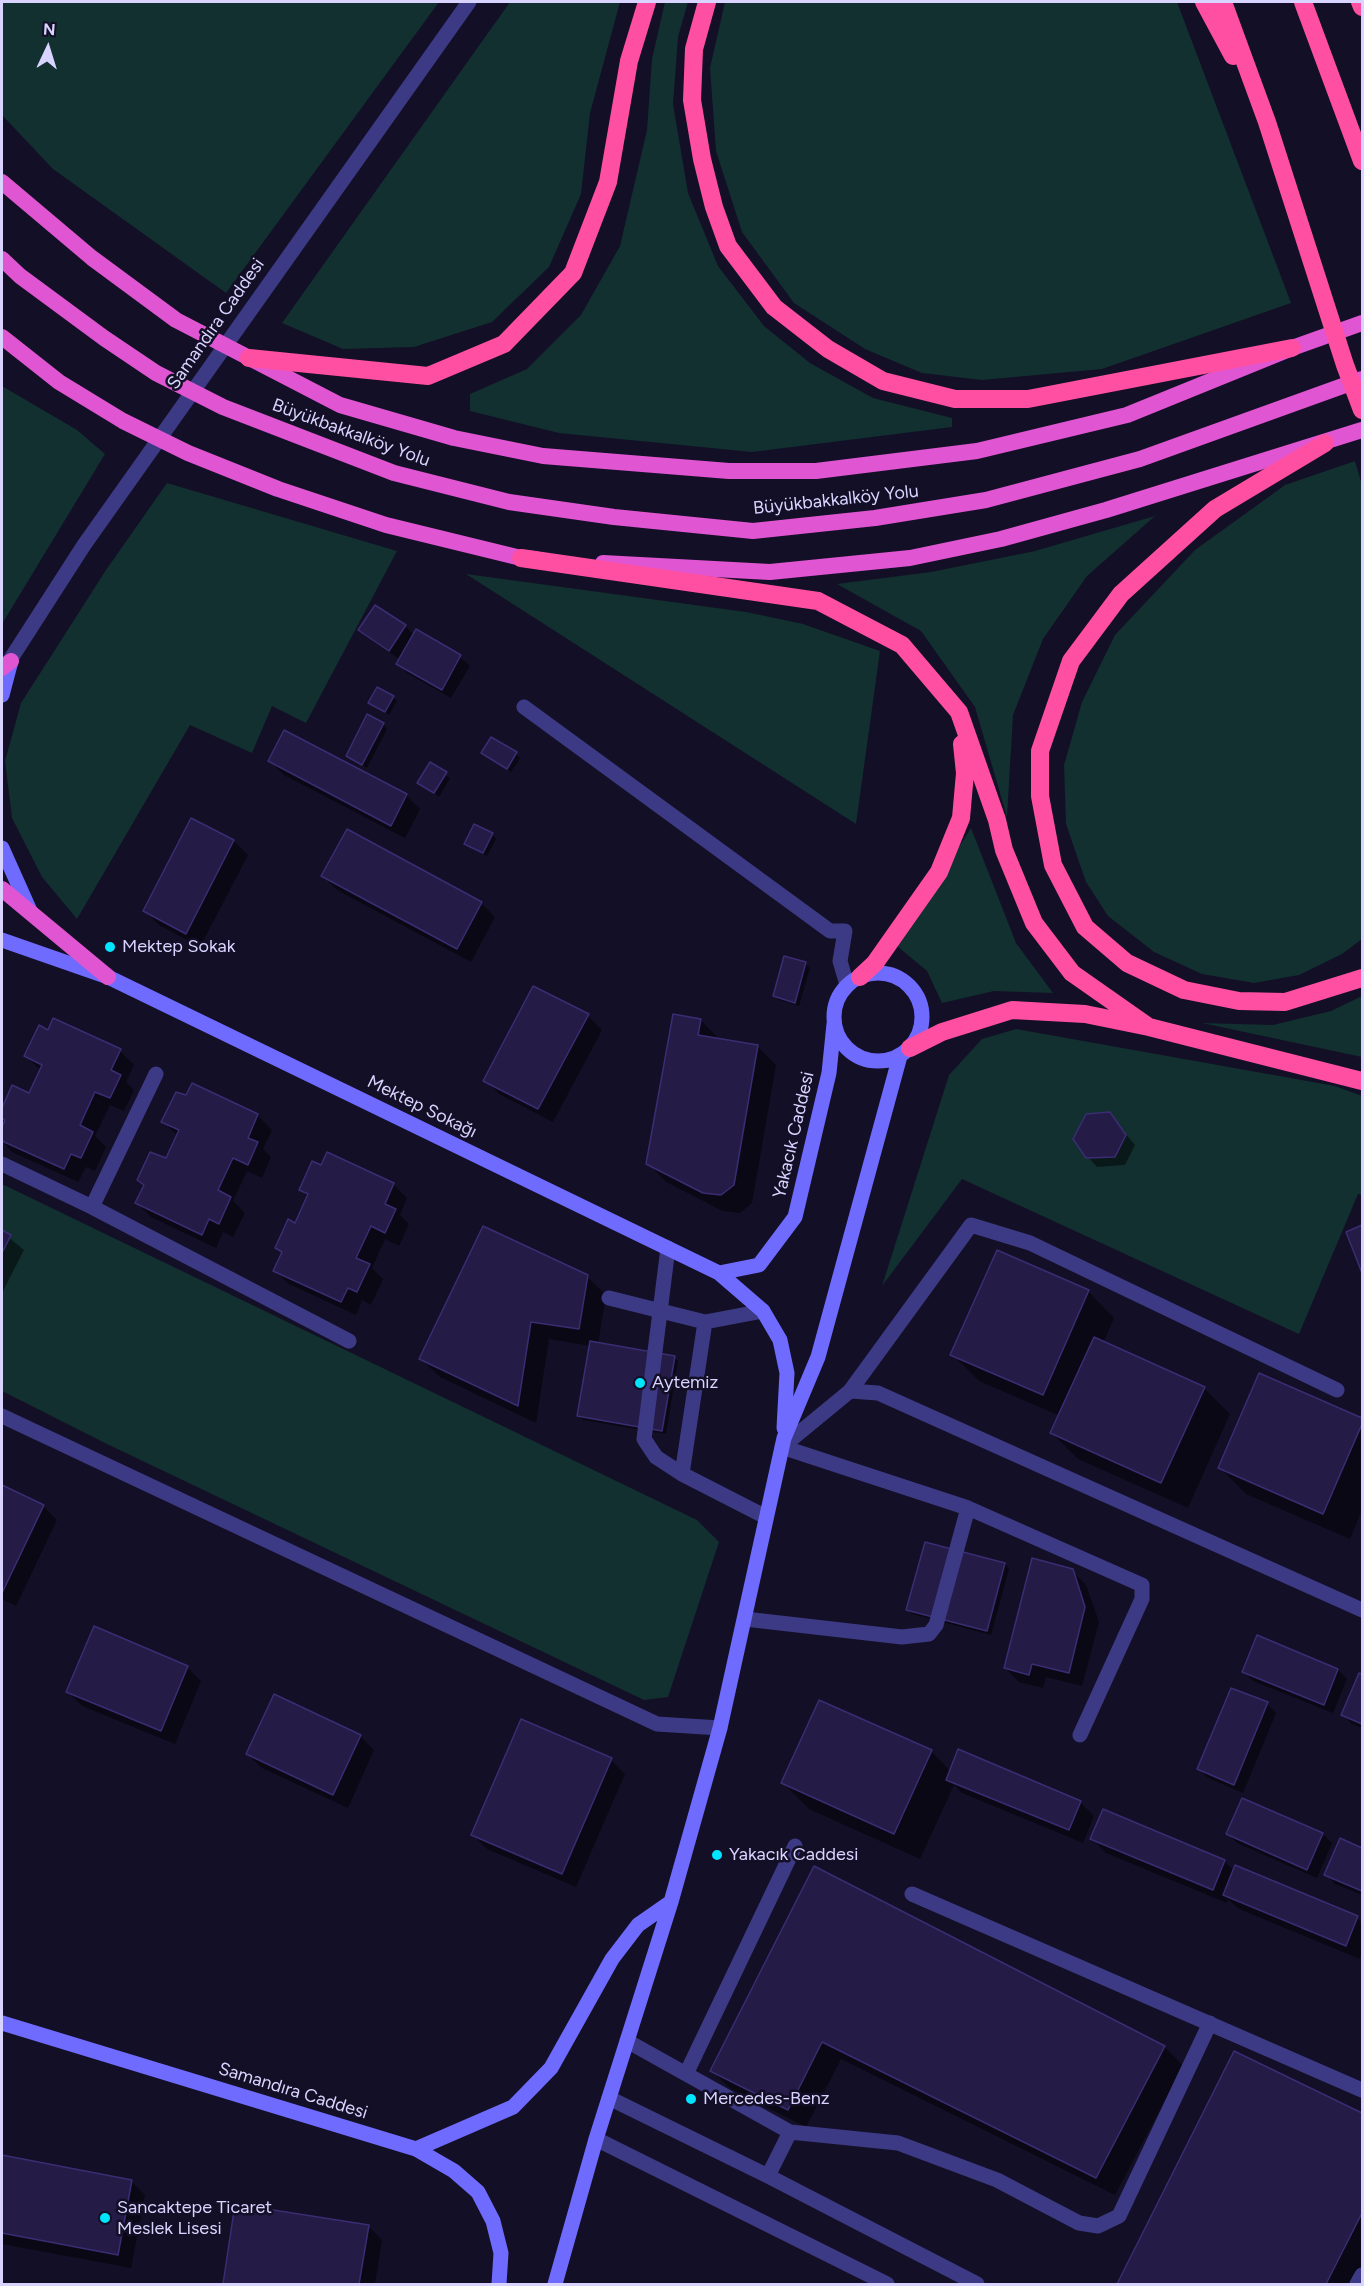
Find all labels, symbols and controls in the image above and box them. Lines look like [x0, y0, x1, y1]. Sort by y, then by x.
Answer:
north arrow [18, 18, 78, 78]
text: N [42, 20, 56, 39]
street label: Samandıra Caddesi [163, 254, 269, 394]
street label: Büyükbakkalköy Yolu [269, 394, 433, 472]
street label: Büyükbakkalköy Yolu [752, 481, 920, 519]
place label: Mektep Sokak [122, 936, 235, 958]
marker: Mektep Sokak [103, 940, 117, 954]
street label: Yakacık Caddesi [769, 1070, 819, 1200]
street label: Mektep Sokağı [364, 1071, 480, 1143]
place label: Aytemiz [652, 1372, 718, 1394]
marker: Aytemiz [633, 1376, 647, 1390]
place label: Yakacık Caddesi [729, 1844, 858, 1866]
marker: Yakacık Caddesi [710, 1848, 724, 1862]
street label: Samandıra Caddesi [216, 2058, 370, 2124]
place label: Mercedes-Benz [703, 2088, 830, 2110]
marker: Mercedes-Benz [684, 2092, 698, 2106]
place label: Sancaktepe Ticaret Meslek Lisesi [117, 2197, 272, 2240]
marker: Sancaktepe Ticaret Meslek Lisesi [98, 2211, 112, 2225]

